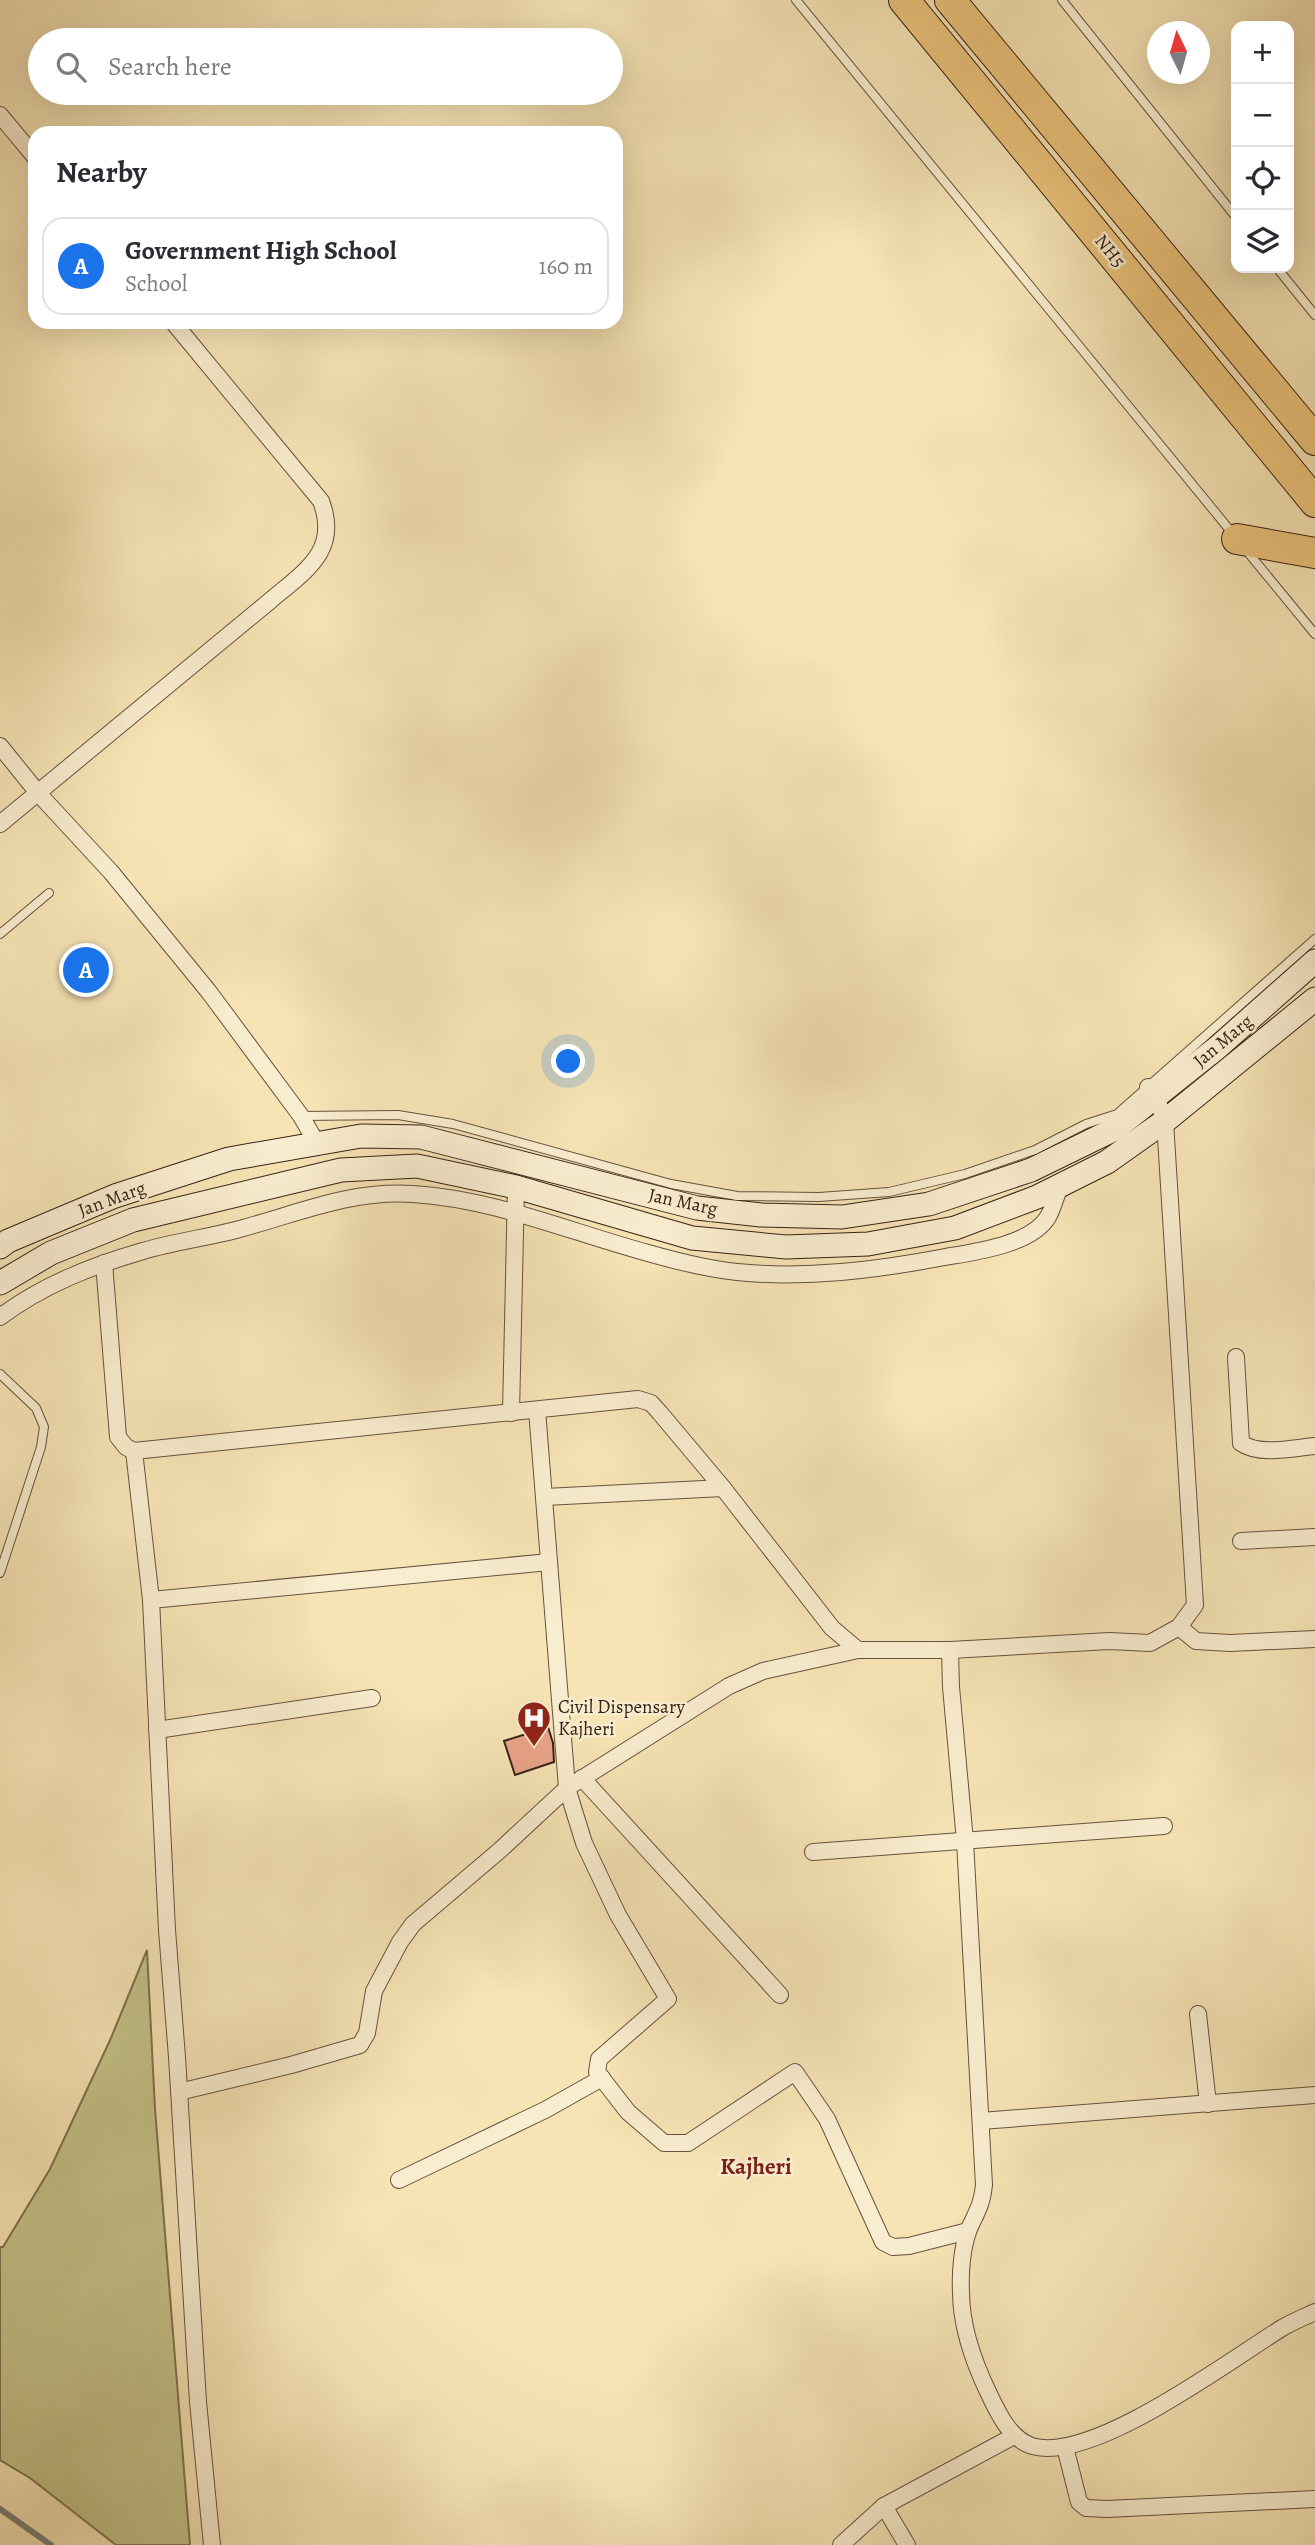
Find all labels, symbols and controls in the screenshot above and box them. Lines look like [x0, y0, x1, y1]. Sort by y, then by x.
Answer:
north arrow [1147, 21, 1210, 84]
map controls [1231, 21, 1294, 273]
button: + [1231, 21, 1294, 84]
search box [28, 28, 623, 105]
icon: search [52, 48, 90, 86]
text: Search here [108, 49, 232, 84]
button: − [1231, 84, 1294, 147]
button: locate [1231, 147, 1294, 210]
text: Nearby [56, 152, 147, 192]
button: layers [1231, 210, 1294, 273]
street label: NH5 [1089, 229, 1131, 273]
text: Government High School [125, 233, 397, 268]
text: A [74, 251, 88, 282]
text: 160 m [539, 251, 593, 282]
text: School [125, 268, 187, 299]
pin: A [63, 944, 109, 996]
street label: Jan Marg [1188, 1008, 1259, 1074]
your location [551, 1044, 585, 1078]
street label: Jan Marg [75, 1175, 150, 1223]
street label: Jan Marg [646, 1182, 721, 1222]
place label: Civil Dispensary Kajheri [558, 1694, 685, 1742]
hospital icon: Civil Dispensary Kajheri [515, 1699, 553, 1748]
district label: Kajheri [720, 2151, 792, 2182]

